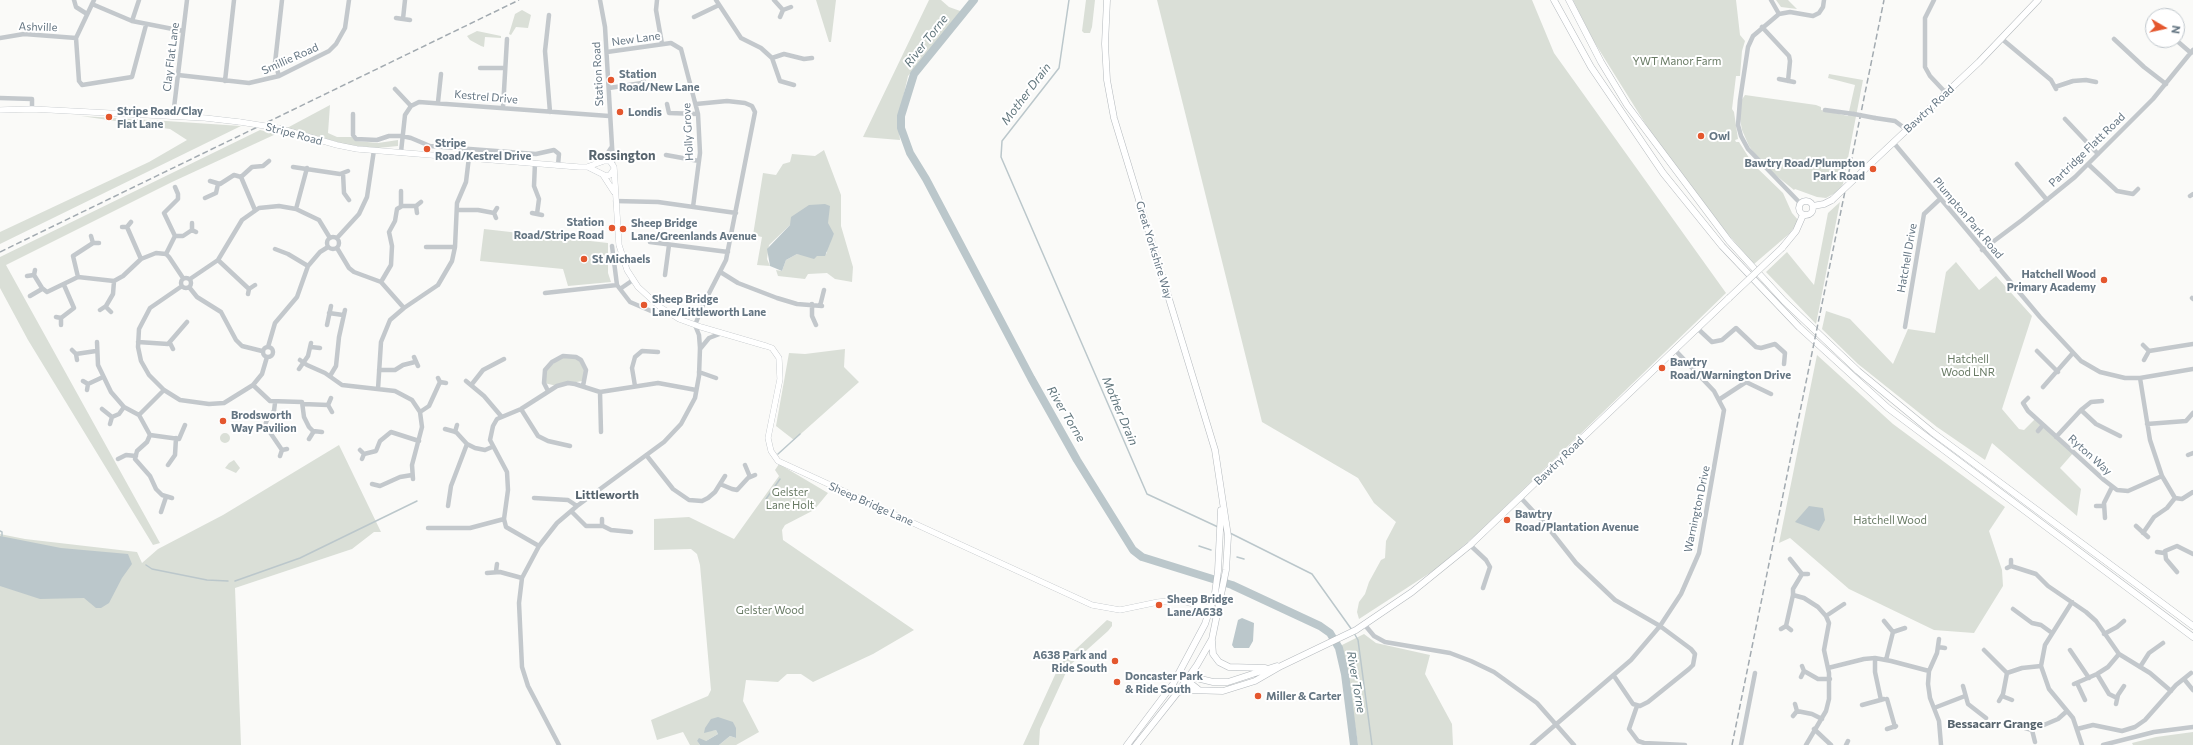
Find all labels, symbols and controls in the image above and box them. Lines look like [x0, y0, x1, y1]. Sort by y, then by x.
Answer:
north arrow [2145, 8, 2185, 48]
water label: River Torne [901, 12, 951, 70]
street label: Ashville [18, 20, 58, 34]
street label: Clay Flat Lane [160, 22, 182, 92]
text: N [2169, 25, 2183, 35]
street label: New Lane [611, 29, 661, 49]
street label: Smillie Road [260, 41, 320, 77]
street label: Station Road [590, 41, 606, 107]
park label: YWT Manor Farm [1633, 54, 1721, 68]
water label: Mother Drain [998, 60, 1054, 128]
place label: Station Road/New Lane [619, 67, 699, 93]
marker: Station Road/New Lane [606, 75, 616, 85]
street label: Bawtry Road [1901, 82, 1957, 136]
street label: Kestrel Drive [454, 88, 518, 106]
street label: Holly Grove [680, 103, 696, 161]
place label: Stripe Road/Clay Flat Lane [117, 104, 203, 130]
place label: Londis [628, 105, 662, 119]
marker: Londis [615, 107, 625, 117]
street label: Partridge Flatt Road [2046, 110, 2128, 190]
marker: Stripe Road/Clay Flat Lane [104, 112, 114, 122]
street label: Stripe Road [264, 120, 324, 148]
place label: Owl [1709, 129, 1730, 143]
marker: Owl [1696, 131, 1706, 141]
place label: Stripe Road/Kestrel Drive [435, 136, 531, 162]
marker: Stripe Road/Kestrel Drive [422, 144, 432, 154]
district label: Rossington [588, 148, 656, 164]
place label: Bawtry Road/Plumpton Park Road [1745, 156, 1865, 182]
marker: Bawtry Road/Plumpton Park Road [1868, 164, 1878, 174]
street label: Plumpton Park Road [1930, 175, 2006, 261]
street label: Great Yorkshire Way [1133, 199, 1175, 301]
place label: Station Road/Stripe Road [514, 215, 604, 241]
place label: Sheep Bridge Lane/Greenlands Avenue [631, 216, 757, 242]
street label: Hatchell Drive [1894, 222, 1920, 294]
marker: Station Road/Stripe Road [607, 223, 617, 233]
marker: Sheep Bridge Lane/Greenlands Avenue [618, 224, 628, 234]
place label: St Michaels [592, 252, 650, 266]
marker: St Michaels [579, 254, 589, 264]
place label: Hatchell Wood Primary Academy [2007, 267, 2096, 293]
marker: Hatchell Wood Primary Academy [2099, 275, 2109, 285]
place label: Sheep Bridge Lane/Littleworth Lane [652, 292, 766, 318]
marker: Sheep Bridge Lane/Littleworth Lane [639, 300, 649, 310]
park label: Hatchell Wood LNR [1941, 352, 1995, 378]
place label: Bawtry Road/Warnington Drive [1670, 355, 1791, 381]
marker: Bawtry Road/Warnington Drive [1657, 363, 1667, 373]
water label: Mother Drain [1099, 374, 1141, 448]
water label: River Torne [1044, 383, 1088, 445]
place label: Brodsworth Way Pavilion [231, 408, 297, 434]
marker: Brodsworth Way Pavilion [218, 416, 228, 426]
street label: Ryton Way [2065, 432, 2115, 478]
street label: Bawtry Road [1531, 434, 1587, 488]
street label: Warnington Drive [1681, 465, 1713, 553]
street label: Sheep Bridge Lane [826, 479, 916, 529]
park label: Gelster Lane Holt [766, 485, 814, 511]
district label: Littleworth [575, 488, 639, 502]
place label: Bawtry Road/Plantation Avenue [1515, 507, 1639, 533]
park label: Hatchell Wood [1853, 513, 1927, 527]
marker: Bawtry Road/Plantation Avenue [1502, 515, 1512, 525]
place label: Sheep Bridge Lane/A638 [1167, 592, 1233, 618]
marker: Sheep Bridge Lane/A638 [1154, 600, 1164, 610]
park label: Gelster Wood [736, 603, 804, 617]
place label: A638 Park and Ride South [1033, 648, 1107, 674]
water label: River Torne [1343, 650, 1369, 714]
marker: A638 Park and Ride South [1110, 656, 1120, 666]
place label: Doncaster Park & Ride South [1125, 669, 1203, 695]
marker: Doncaster Park & Ride South [1112, 677, 1122, 687]
place label: Miller & Carter [1266, 689, 1341, 703]
marker: Miller & Carter [1253, 691, 1263, 701]
district label: Bessacarr Grange [1947, 717, 2043, 731]

